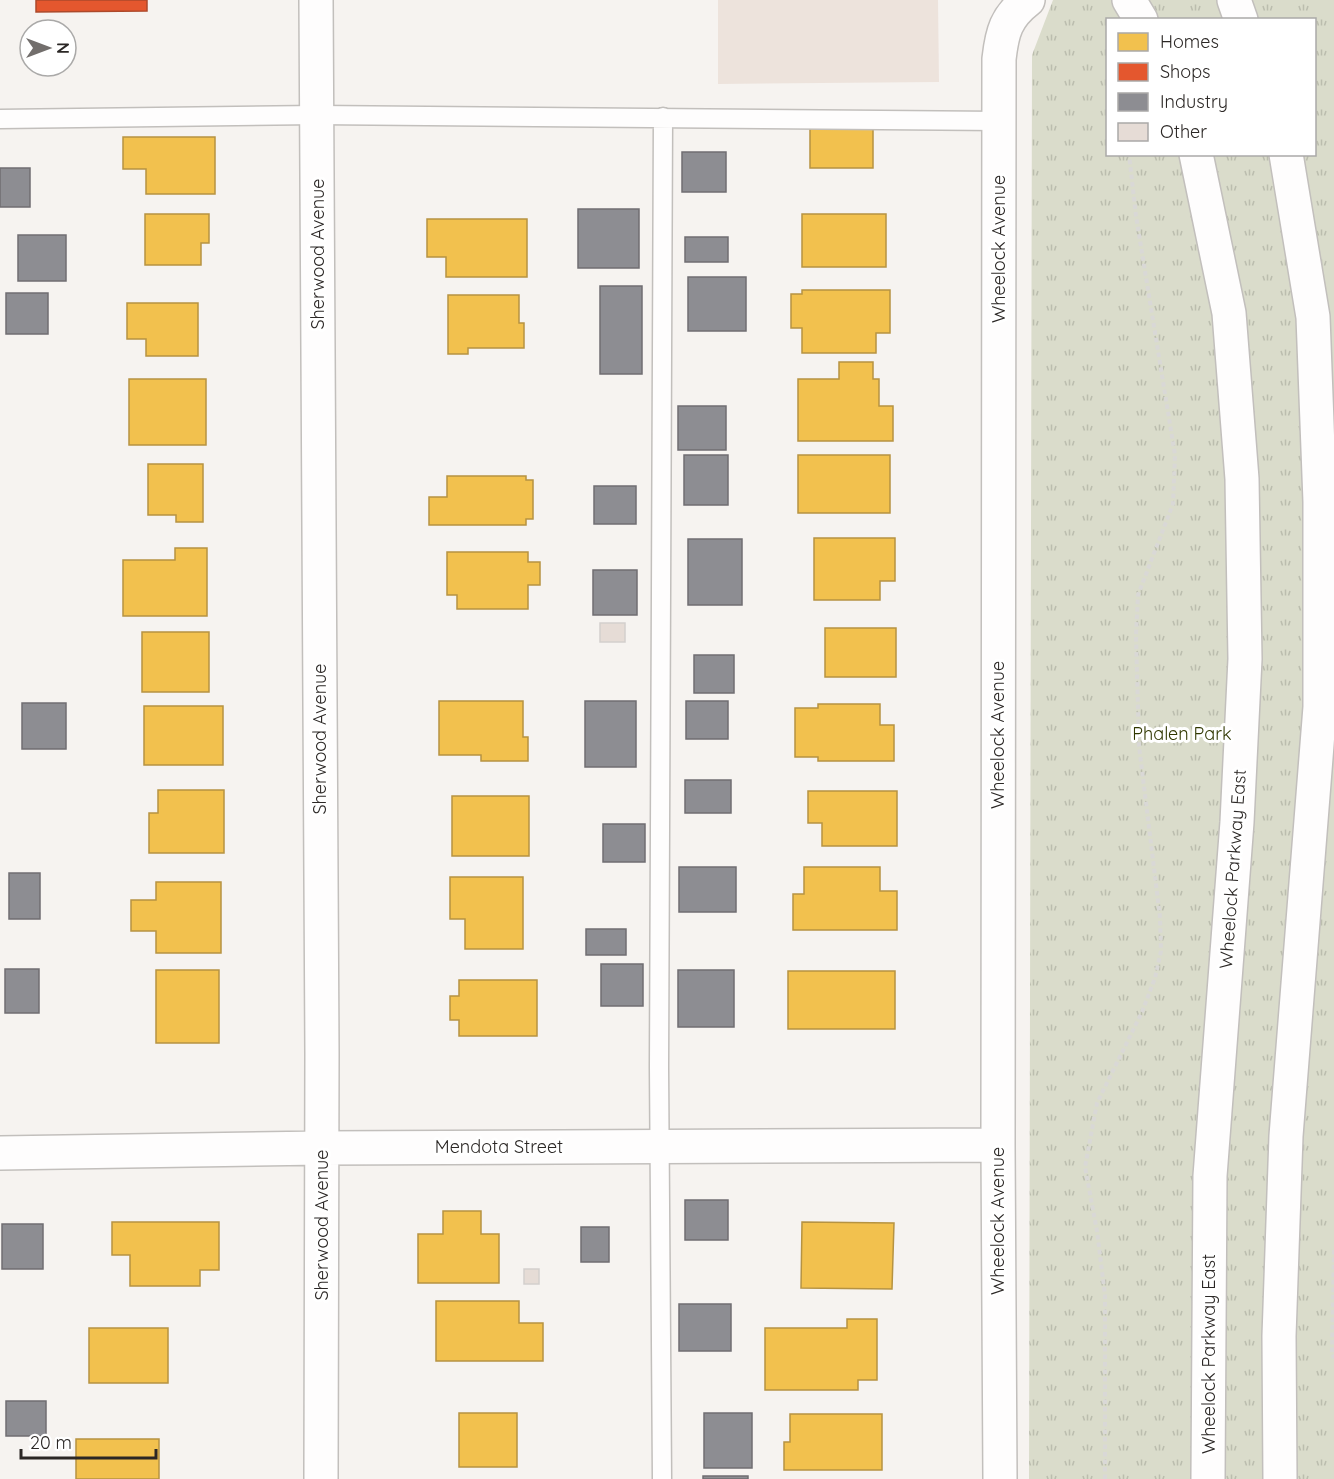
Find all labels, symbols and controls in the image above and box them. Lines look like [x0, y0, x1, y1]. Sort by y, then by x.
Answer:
north arrow [18, 18, 78, 78]
legend [1106, 18, 1316, 156]
text: Homes [1160, 30, 1219, 53]
text: N [53, 42, 73, 54]
text: Shops [1160, 60, 1211, 83]
text: Industry [1160, 90, 1228, 113]
text: Other [1160, 120, 1207, 143]
street label: Wheelock Avenue [987, 175, 1010, 323]
street label: Sherwood Avenue [306, 178, 329, 330]
street label: Wheelock Avenue [986, 661, 1009, 809]
street label: Sherwood Avenue [308, 663, 331, 815]
park label: Phalen Park [1132, 722, 1232, 745]
street label: Wheelock Parkway East [1214, 768, 1251, 970]
street label: Mendota Street [435, 1135, 563, 1158]
street label: Wheelock Avenue [986, 1147, 1009, 1295]
street label: Sherwood Avenue [310, 1149, 333, 1301]
street label: Wheelock Parkway East [1197, 1254, 1220, 1454]
scale bar [21, 1422, 156, 1460]
text: 20 m [30, 1431, 72, 1454]

